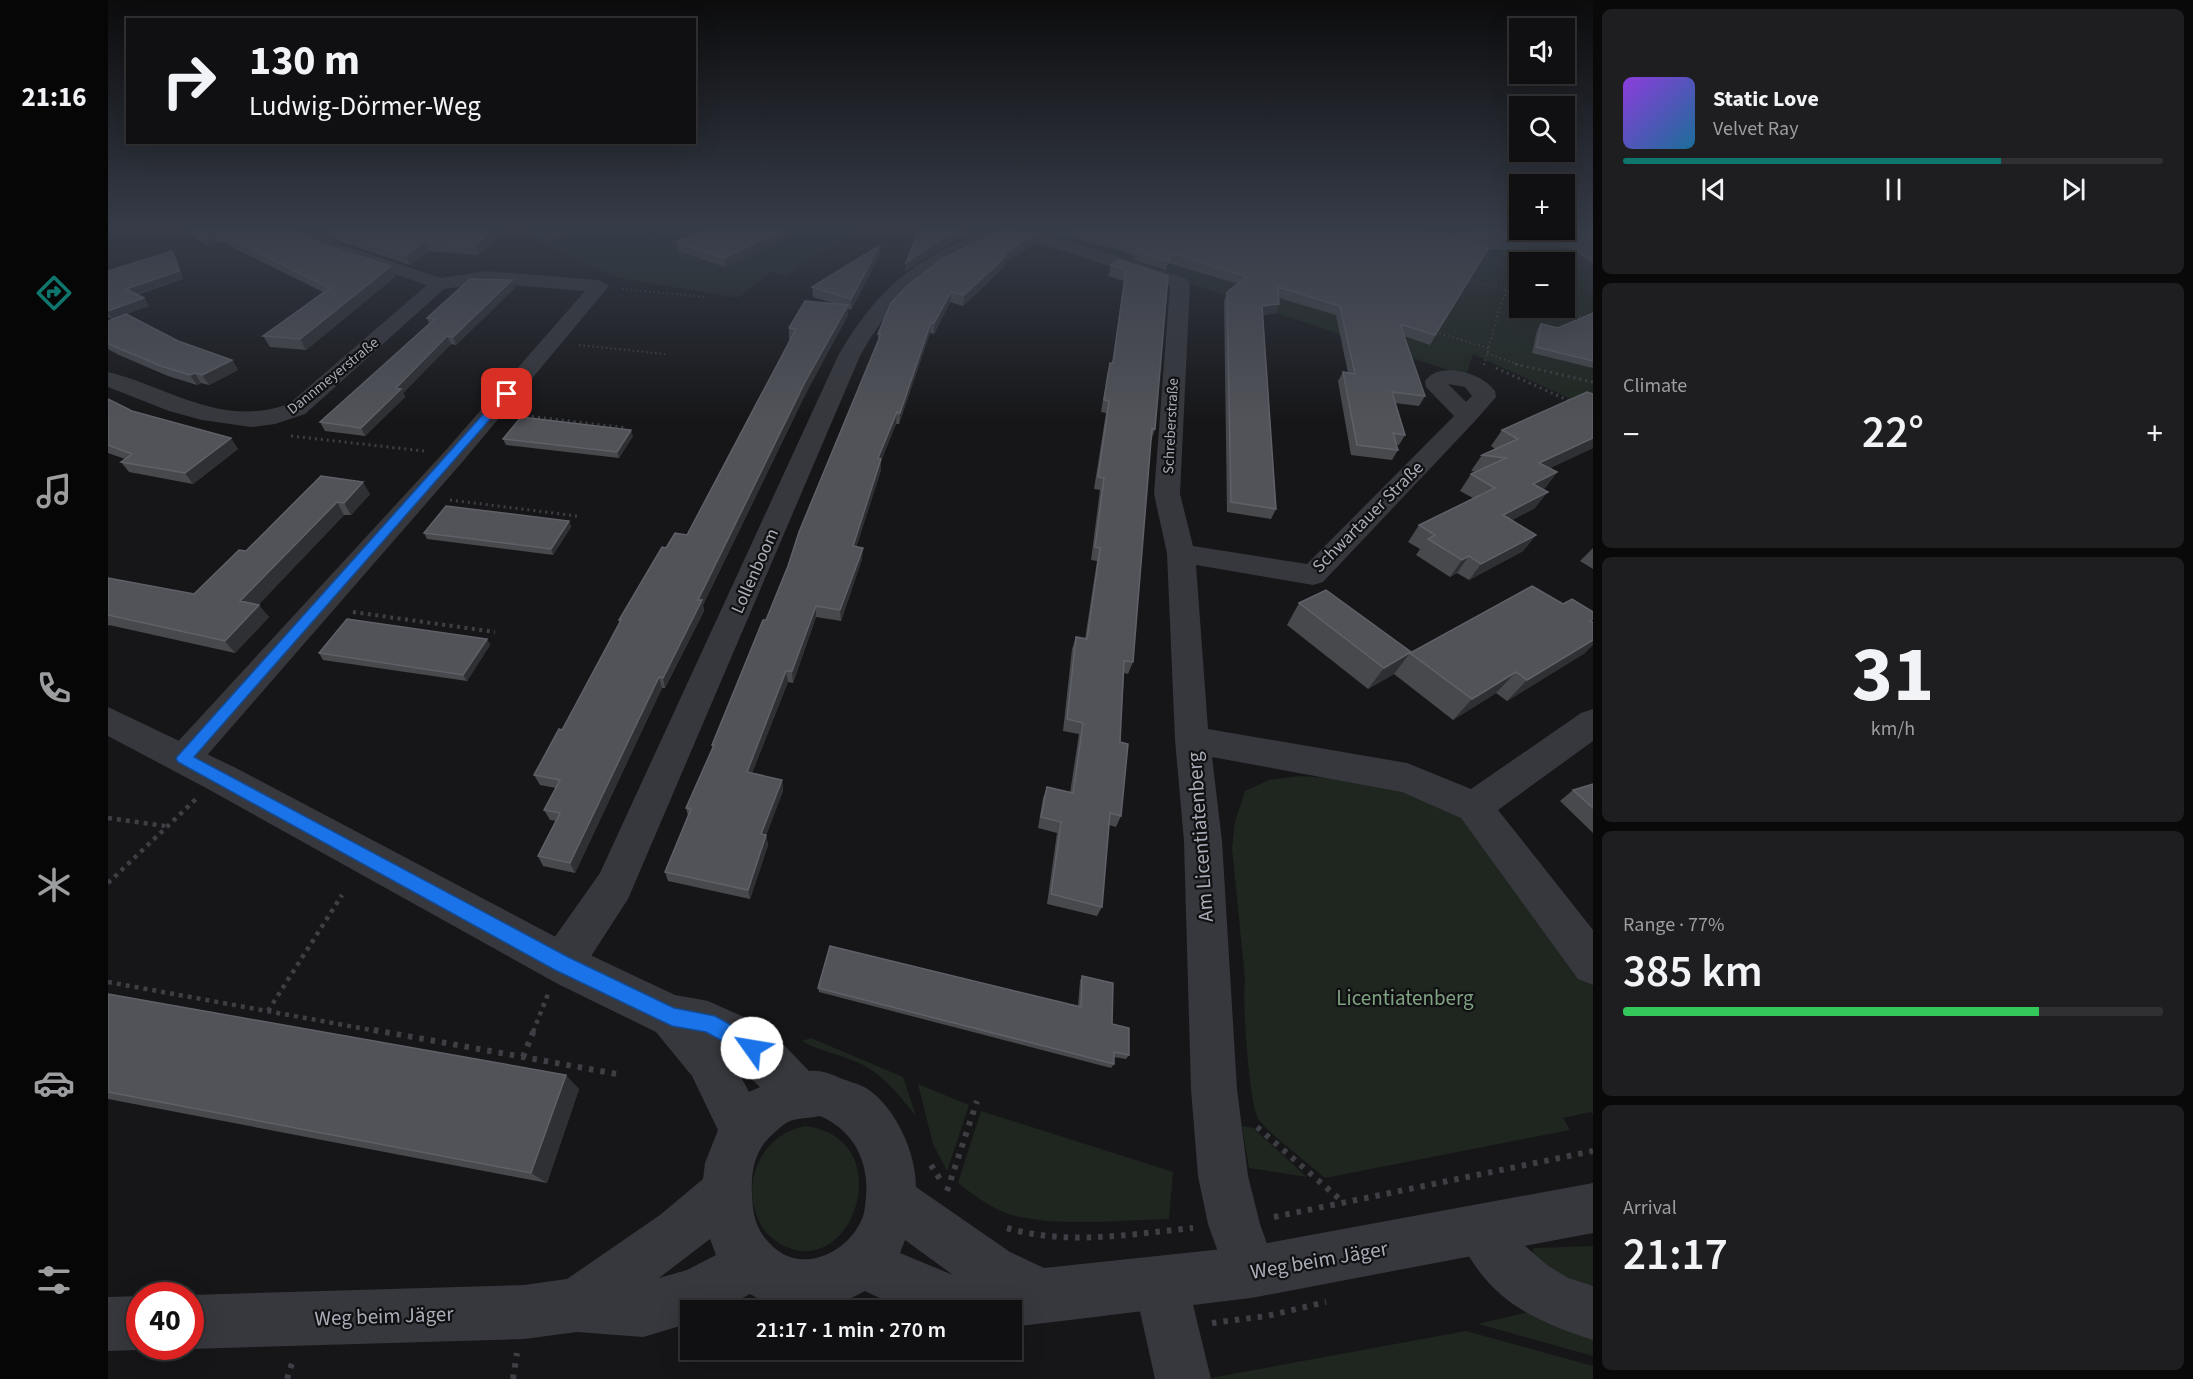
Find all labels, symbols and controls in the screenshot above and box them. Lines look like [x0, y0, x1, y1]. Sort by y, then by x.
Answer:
map controls [1509, 18, 1575, 318]
button: sound [1509, 18, 1575, 84]
text: 130 m [249, 31, 360, 91]
icon: right [150, 42, 228, 120]
text: 21:16 [21, 78, 87, 117]
text: Static Love [1713, 83, 1819, 115]
text: Ludwig-Dörmer-Weg [249, 87, 481, 126]
button: search [1509, 96, 1575, 162]
text: Velvet Ray [1713, 115, 1799, 143]
icon: previous [1697, 173, 1730, 206]
icon: pause [1877, 173, 1910, 206]
icon: next [2057, 173, 2090, 206]
button: + [1509, 174, 1575, 240]
button: − [1509, 252, 1575, 318]
icon: directions [33, 272, 75, 314]
street label: Dannmeyerstraße [283, 333, 383, 419]
pin [481, 368, 532, 419]
text: Climate [1623, 372, 1687, 400]
icon: arrive [490, 377, 523, 410]
street label: Schreberstraße [1158, 378, 1184, 474]
text: 22° [1862, 401, 1924, 465]
text: − [1623, 411, 1639, 458]
text: + [2147, 411, 2163, 458]
street label: Schwartauer Straße [1307, 456, 1429, 578]
icon: music [33, 470, 75, 512]
street label: Lollenboom [725, 525, 785, 617]
text: 31 [1852, 620, 1934, 731]
icon: phone [33, 667, 75, 709]
text: km/h [1871, 715, 1915, 743]
street label: Am Licentiatenberg [1179, 751, 1221, 923]
icon: climate [33, 864, 75, 906]
text: Range · 77% [1623, 911, 1724, 939]
text: 385 km [1623, 940, 1763, 1004]
park label: Licentiatenberg [1336, 983, 1474, 1013]
position arrow [720, 1016, 784, 1080]
icon: car [33, 1062, 75, 1104]
text: Arrival [1623, 1194, 1677, 1222]
text: 21:17 [1623, 1223, 1728, 1287]
street label: Weg beim Jäger [1248, 1233, 1391, 1287]
icon: filters [33, 1259, 75, 1301]
speed limit sign: 40 [126, 1282, 204, 1360]
street label: Weg beim Jäger [314, 1299, 455, 1333]
text: 21:17 · 1 min · 270 m [756, 1314, 946, 1346]

